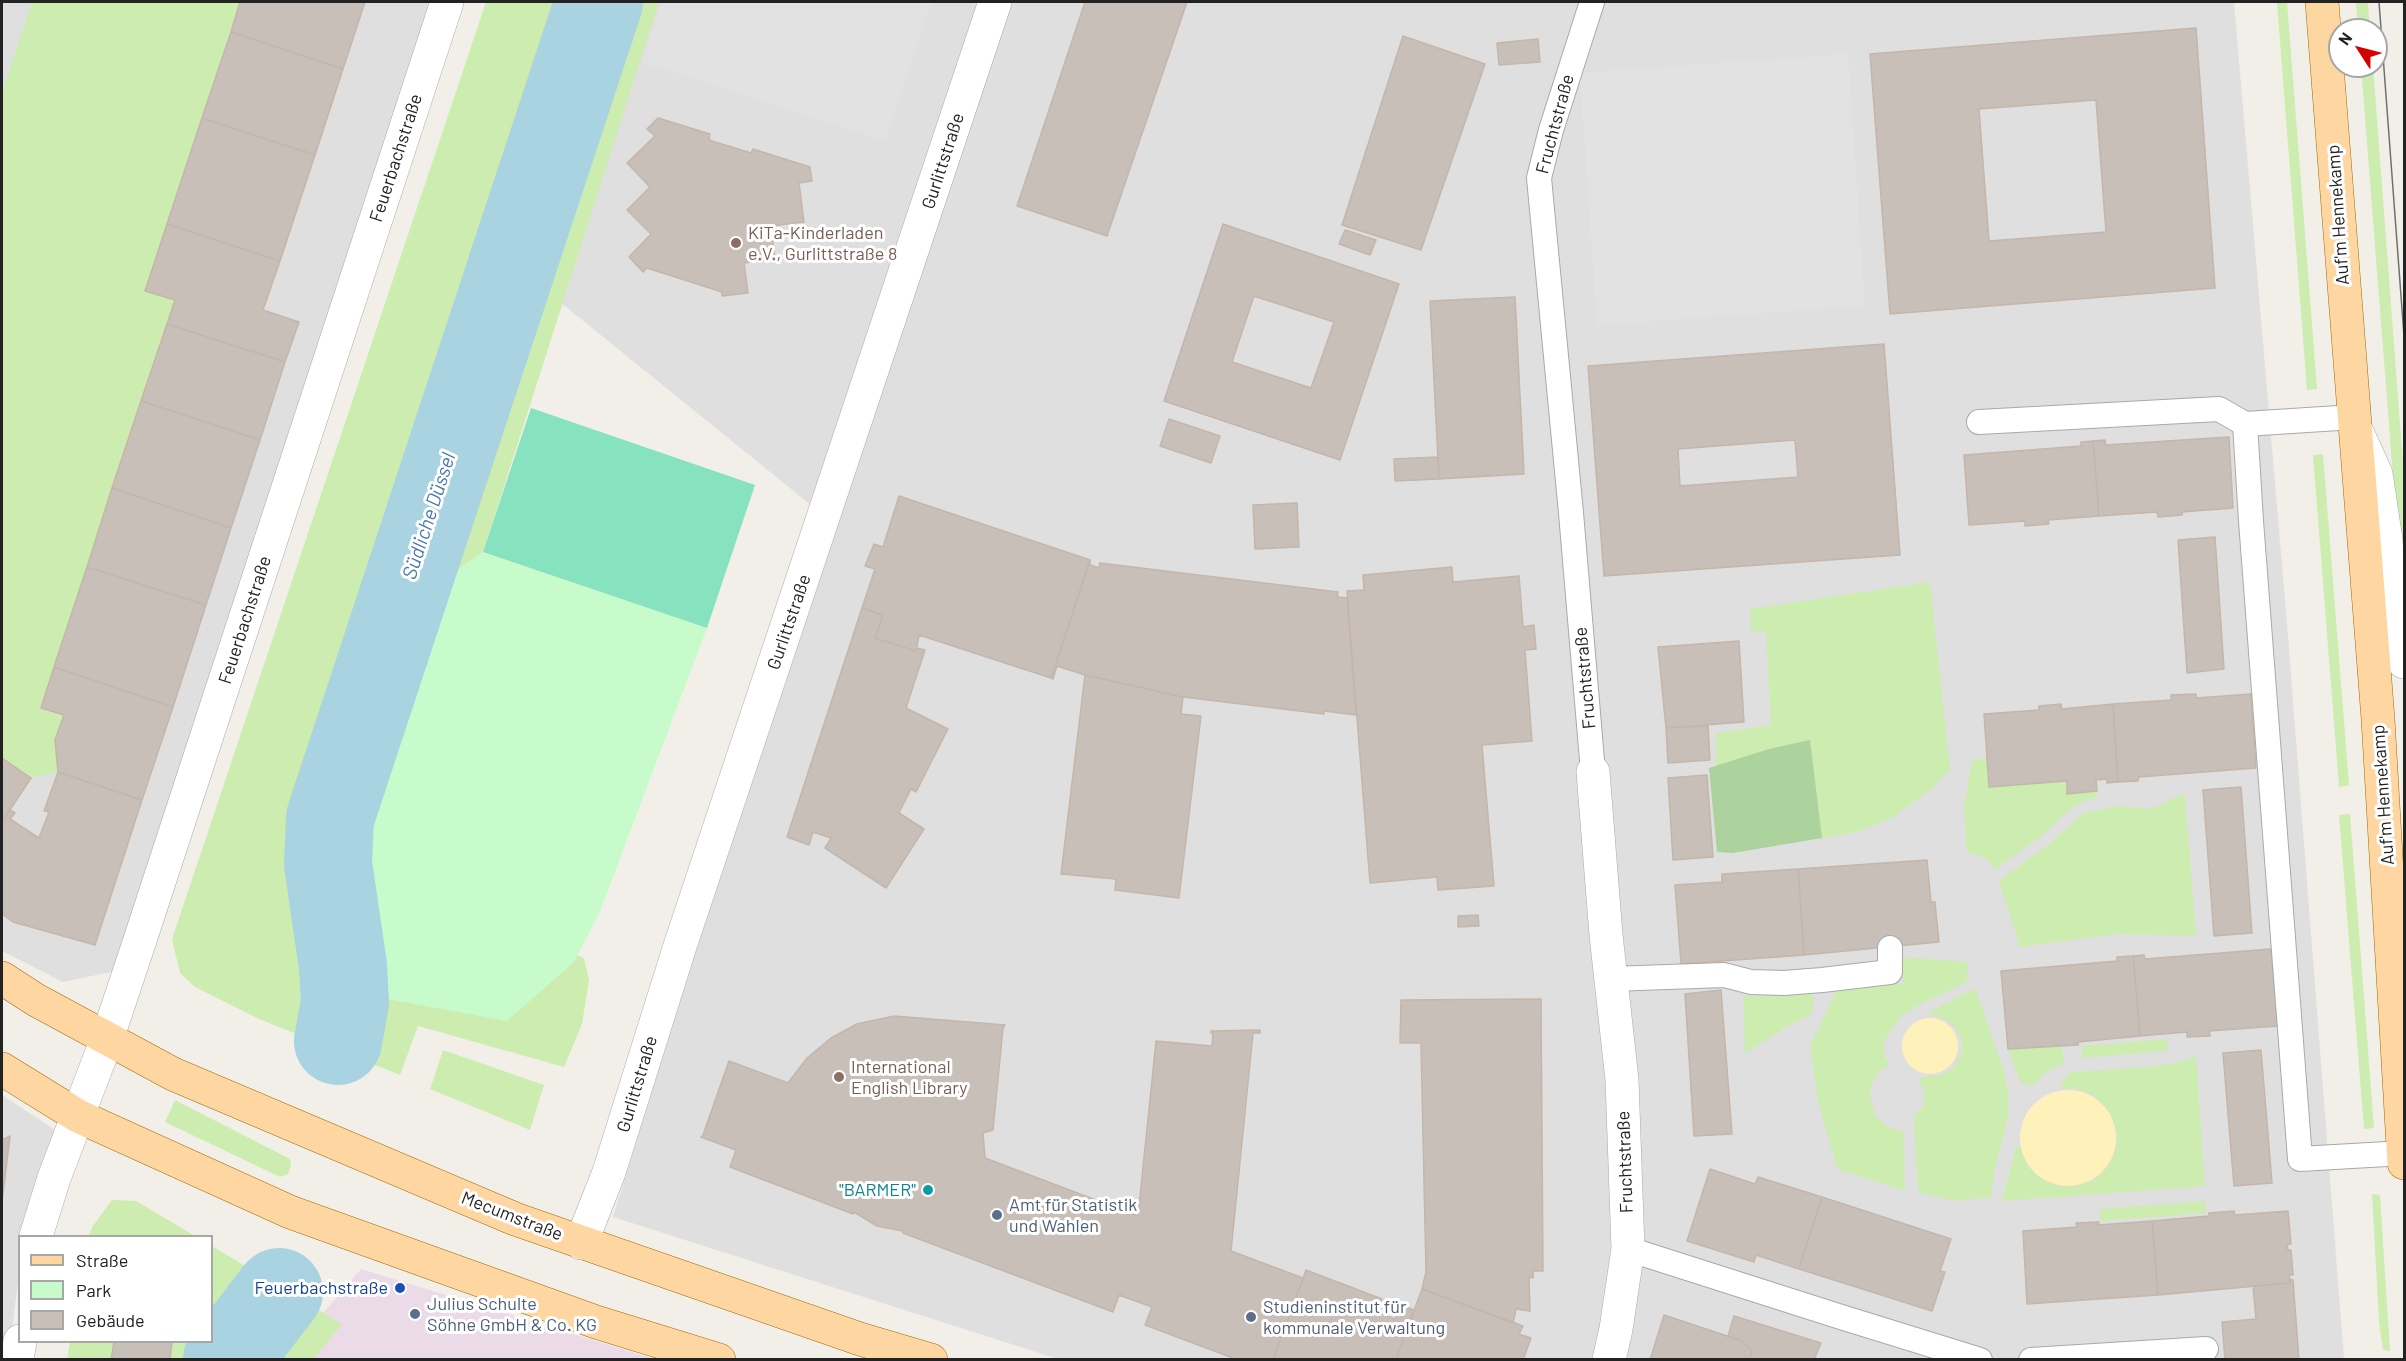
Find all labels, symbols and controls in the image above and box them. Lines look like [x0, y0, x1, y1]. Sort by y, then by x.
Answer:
north arrow [2328, 18, 2388, 78]
text: N [2334, 28, 2355, 48]
street label: Fruchtstraße [1531, 72, 1579, 176]
street label: Feuerbachstraße [365, 91, 427, 225]
street label: Gurlittstraße [917, 110, 969, 212]
street label: Auf'm Hennekamp [2322, 144, 2354, 286]
place label: KiTa-Kinderladen e.V., Gurlittstraße 8 [748, 222, 897, 264]
marker: KiTa-Kinderladen e.V., Gurlittstraße 8 [729, 236, 743, 250]
water label: Südliche Düssel [397, 450, 461, 582]
street label: Feuerbachstraße [214, 553, 276, 687]
street label: Gurlittstraße [763, 571, 815, 673]
street label: Fruchtstraße [1570, 626, 1600, 730]
street label: Auf'm Hennekamp [2367, 724, 2399, 866]
street label: Gurlittstraße [612, 1033, 662, 1135]
place label: International English Library [851, 1056, 968, 1098]
marker: International English Library [832, 1070, 846, 1084]
street label: Fruchtstraße [1612, 1110, 1638, 1214]
place label: "BARMER" [839, 1179, 916, 1201]
marker: "BARMER" [921, 1183, 935, 1197]
street label: Mecumstraße [458, 1187, 566, 1245]
place label: Amt für Statistik und Wahlen [1009, 1194, 1137, 1236]
marker: Amt für Statistik und Wahlen [990, 1208, 1004, 1222]
legend [18, 1235, 213, 1343]
text: Straße [76, 1249, 128, 1271]
place label: Feuerbachstraße [254, 1277, 388, 1299]
text: Park [76, 1279, 111, 1301]
marker: Feuerbachstraße [393, 1281, 407, 1295]
place label: Julius Schulte Söhne GmbH & Co. KG [427, 1293, 597, 1336]
place label: Studieninstitut für kommunale Verwaltung [1263, 1296, 1445, 1338]
marker: Julius Schulte Söhne GmbH & Co. KG [408, 1307, 422, 1321]
text: Gebäude [76, 1309, 145, 1331]
marker: Studieninstitut für kommunale Verwaltung [1244, 1310, 1258, 1324]

